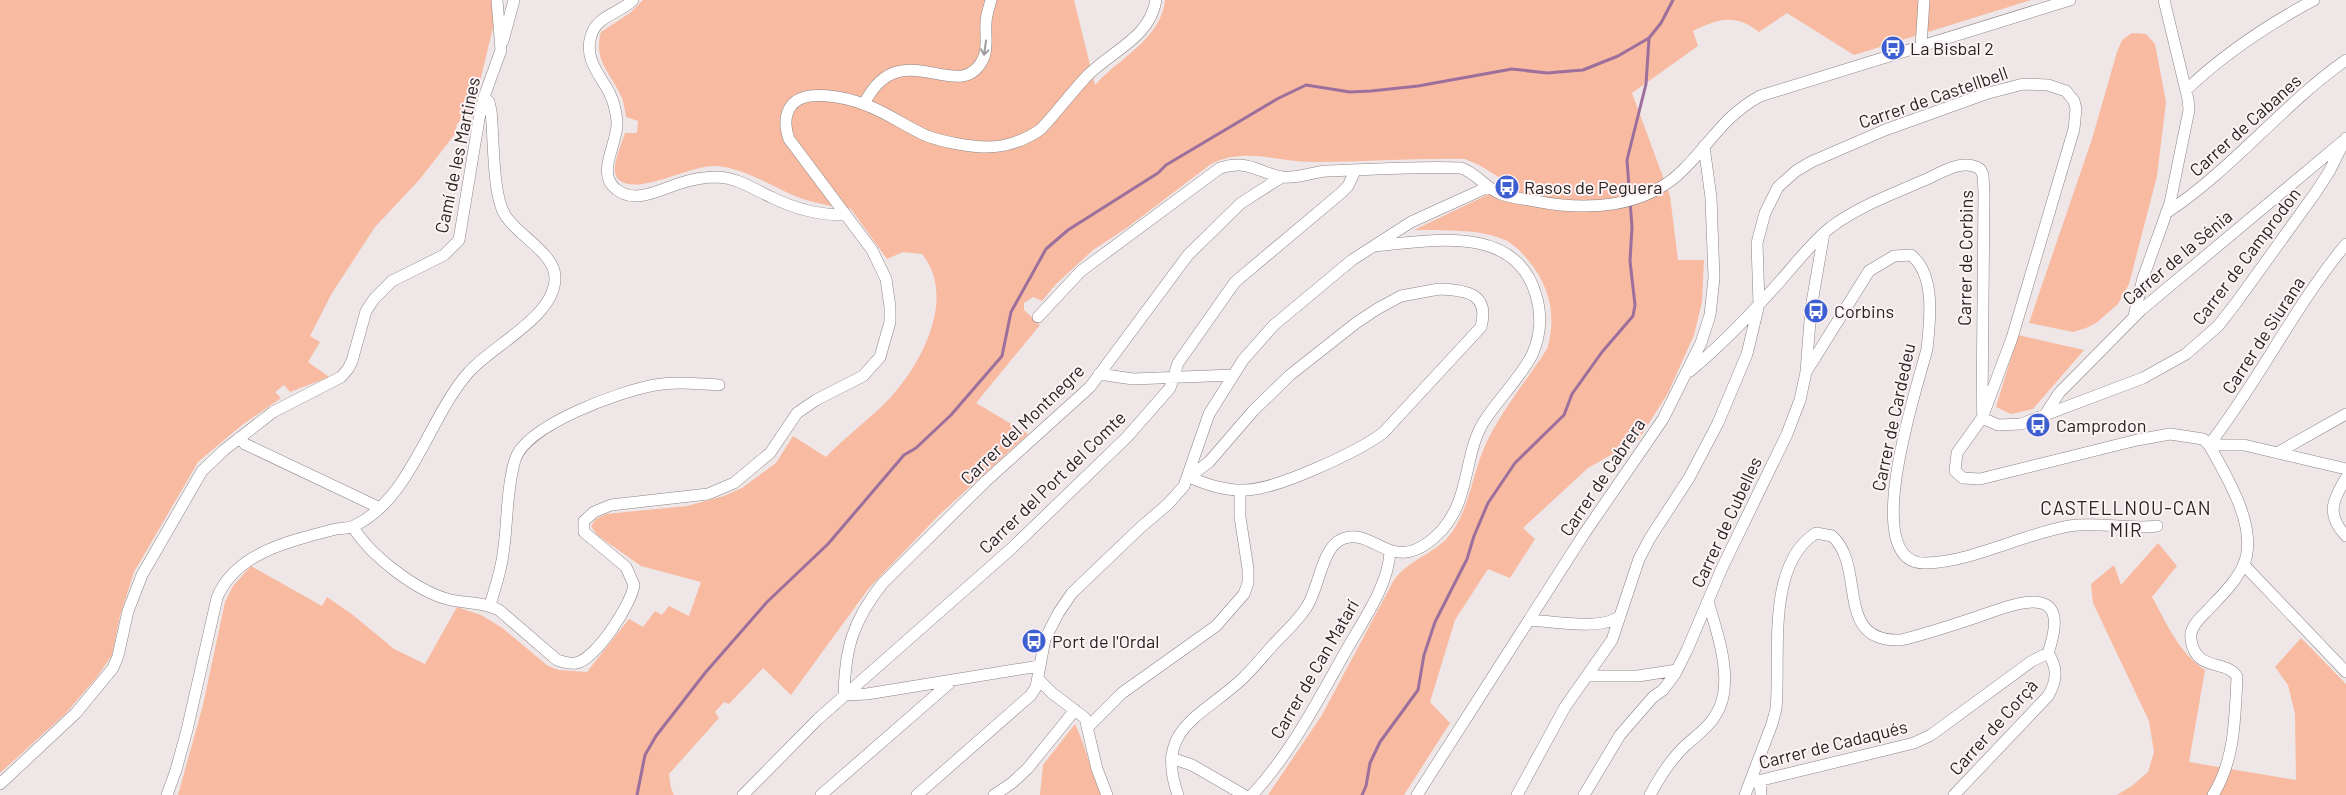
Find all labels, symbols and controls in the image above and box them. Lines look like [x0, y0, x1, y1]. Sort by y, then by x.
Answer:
bus stop icon: La Bisbal 2 [1880, 35, 1906, 61]
place label: La Bisbal 2 [1910, 37, 1994, 59]
one-way arrow [980, 39, 990, 55]
street label: Carrer de Castellbell [1856, 61, 2010, 133]
street label: Carrer de Cabanes [2185, 69, 2305, 181]
street label: Camí de les Martines [430, 75, 484, 235]
bus stop icon: Rasos de Peguera [1494, 174, 1520, 200]
place label: Rasos de Peguera [1524, 176, 1662, 198]
street label: Carrer de Camprodon [2187, 183, 2305, 329]
street label: Carrer de Corbins [1953, 190, 1977, 326]
street label: Carrer de la Sénia [2118, 205, 2236, 309]
street label: Carrer de Siurana [2217, 272, 2309, 398]
bus stop icon: Corbins [1803, 298, 1829, 324]
place label: Corbins [1834, 300, 1894, 322]
street label: Carrer de Cardedeu [1867, 341, 1919, 493]
street label: Carrer del Montnegre [955, 359, 1089, 489]
street label: Carrer del Port del Comte [974, 406, 1130, 558]
bus stop icon: Camprodon [2025, 412, 2051, 438]
street label: Carrer de Cabrera [1554, 414, 1650, 540]
place label: Camprodon [2056, 414, 2146, 436]
street label: Carrer de Cubelles [1686, 453, 1766, 591]
district label: CASTELLNOU-CAN MIR [2040, 496, 2212, 541]
street label: Carrer de Can Matarí [1265, 595, 1363, 743]
bus stop icon: Port de l'Ordal [1021, 628, 1047, 654]
place label: Port de l'Ordal [1052, 630, 1159, 652]
street label: Carrer de Corçà [1944, 674, 2042, 780]
street label: Carrer de Cadaqués [1756, 715, 1910, 773]

